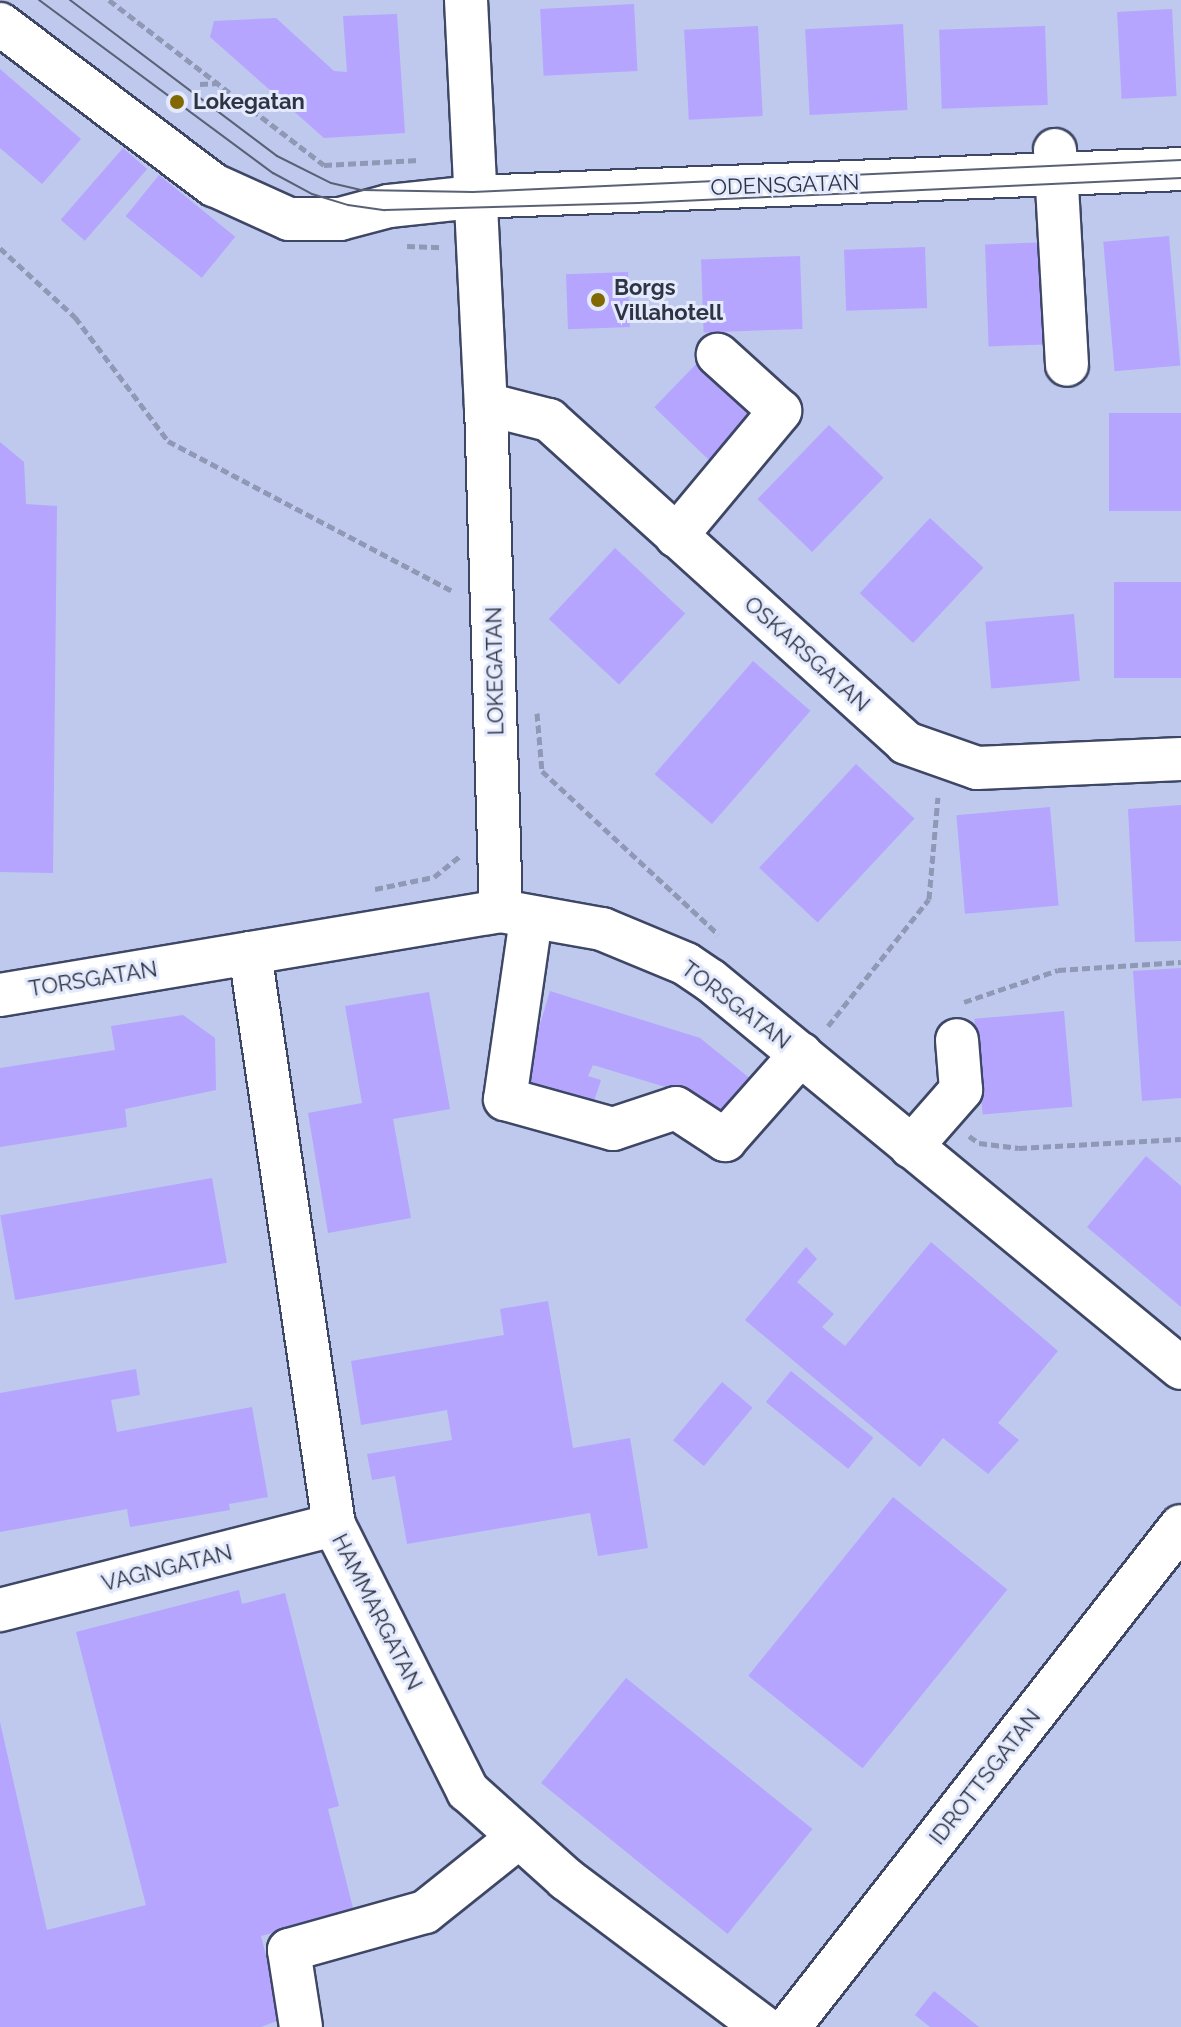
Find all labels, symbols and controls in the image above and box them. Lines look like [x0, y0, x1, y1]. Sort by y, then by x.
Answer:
place label: Lokegatan [193, 89, 305, 115]
marker: Lokegatan [168, 93, 186, 111]
street label: ODENSGATAN [710, 169, 860, 201]
place label: Borgs Villahotell [614, 274, 723, 326]
marker: Borgs Villahotell [589, 291, 607, 309]
street label: OSKARSGATAN [739, 591, 875, 717]
street label: LOKEGATAN [481, 606, 509, 736]
street label: TORSGATAN [676, 955, 796, 1055]
street label: TORSGATAN [27, 956, 159, 1002]
street label: HAMMARGATAN [326, 1529, 428, 1695]
street label: VAGNGATAN [99, 1539, 235, 1597]
street label: IDROTTSGATAN [924, 1704, 1046, 1850]

